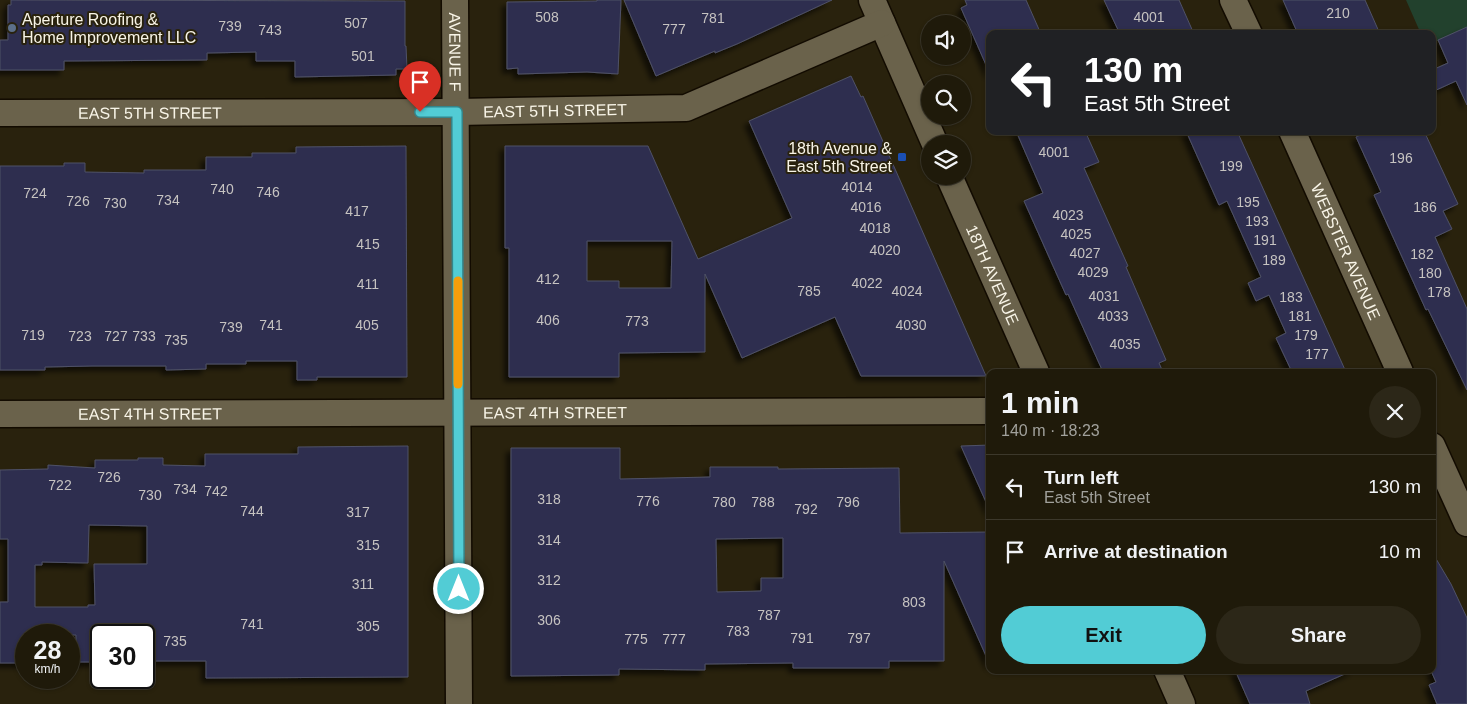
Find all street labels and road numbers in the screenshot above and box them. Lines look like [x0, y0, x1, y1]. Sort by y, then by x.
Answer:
street label: AVENUE F [446, 13, 464, 92]
street label: EAST 5TH STREET [483, 101, 627, 121]
street label: EAST 5TH STREET [78, 105, 222, 122]
street label: WEBSTER AVENUE [1308, 181, 1383, 322]
street label: 18TH AVENUE [963, 222, 1022, 327]
street label: EAST 4TH STREET [483, 404, 627, 422]
street label: EAST 4TH STREET [78, 405, 222, 423]

